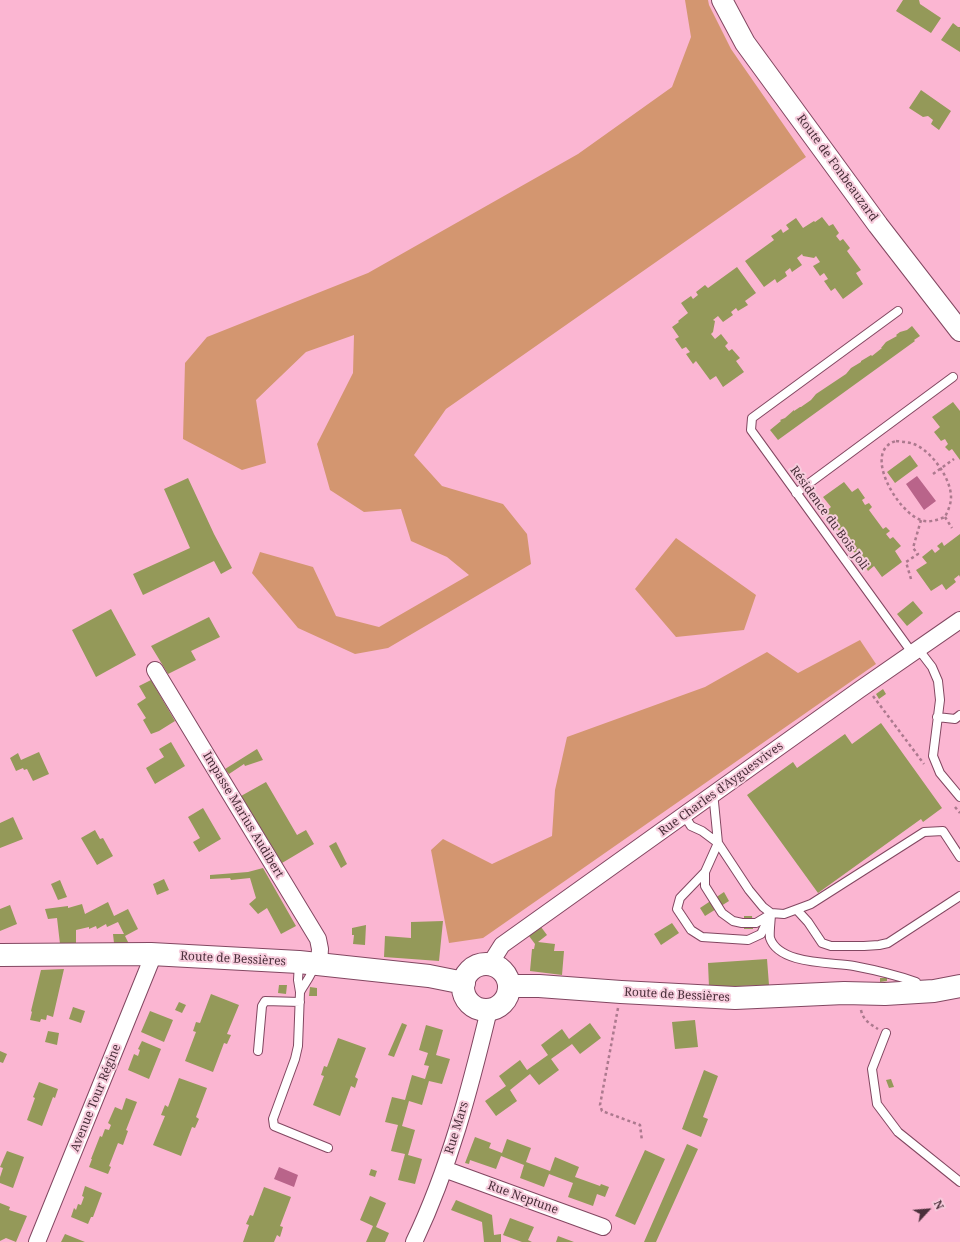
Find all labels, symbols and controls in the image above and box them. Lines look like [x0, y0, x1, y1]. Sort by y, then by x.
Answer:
street label: Route de Fonbeauzard [793, 112, 881, 224]
street label: Résidence du Bois Joli [787, 463, 871, 573]
street label: Rue Charles d'Ayguesvives [656, 739, 786, 839]
street label: Impasse Marius Audibert [200, 749, 286, 881]
street label: Route de Bessières [180, 949, 286, 969]
street label: Route de Bessières [624, 985, 730, 1005]
street label: Avenue Tour Régine [68, 1042, 124, 1154]
street label: Rue Mars [442, 1100, 472, 1156]
street label: Rue Neptune [486, 1179, 560, 1217]
north arrow [908, 1190, 948, 1230]
text: N [931, 1197, 948, 1212]

